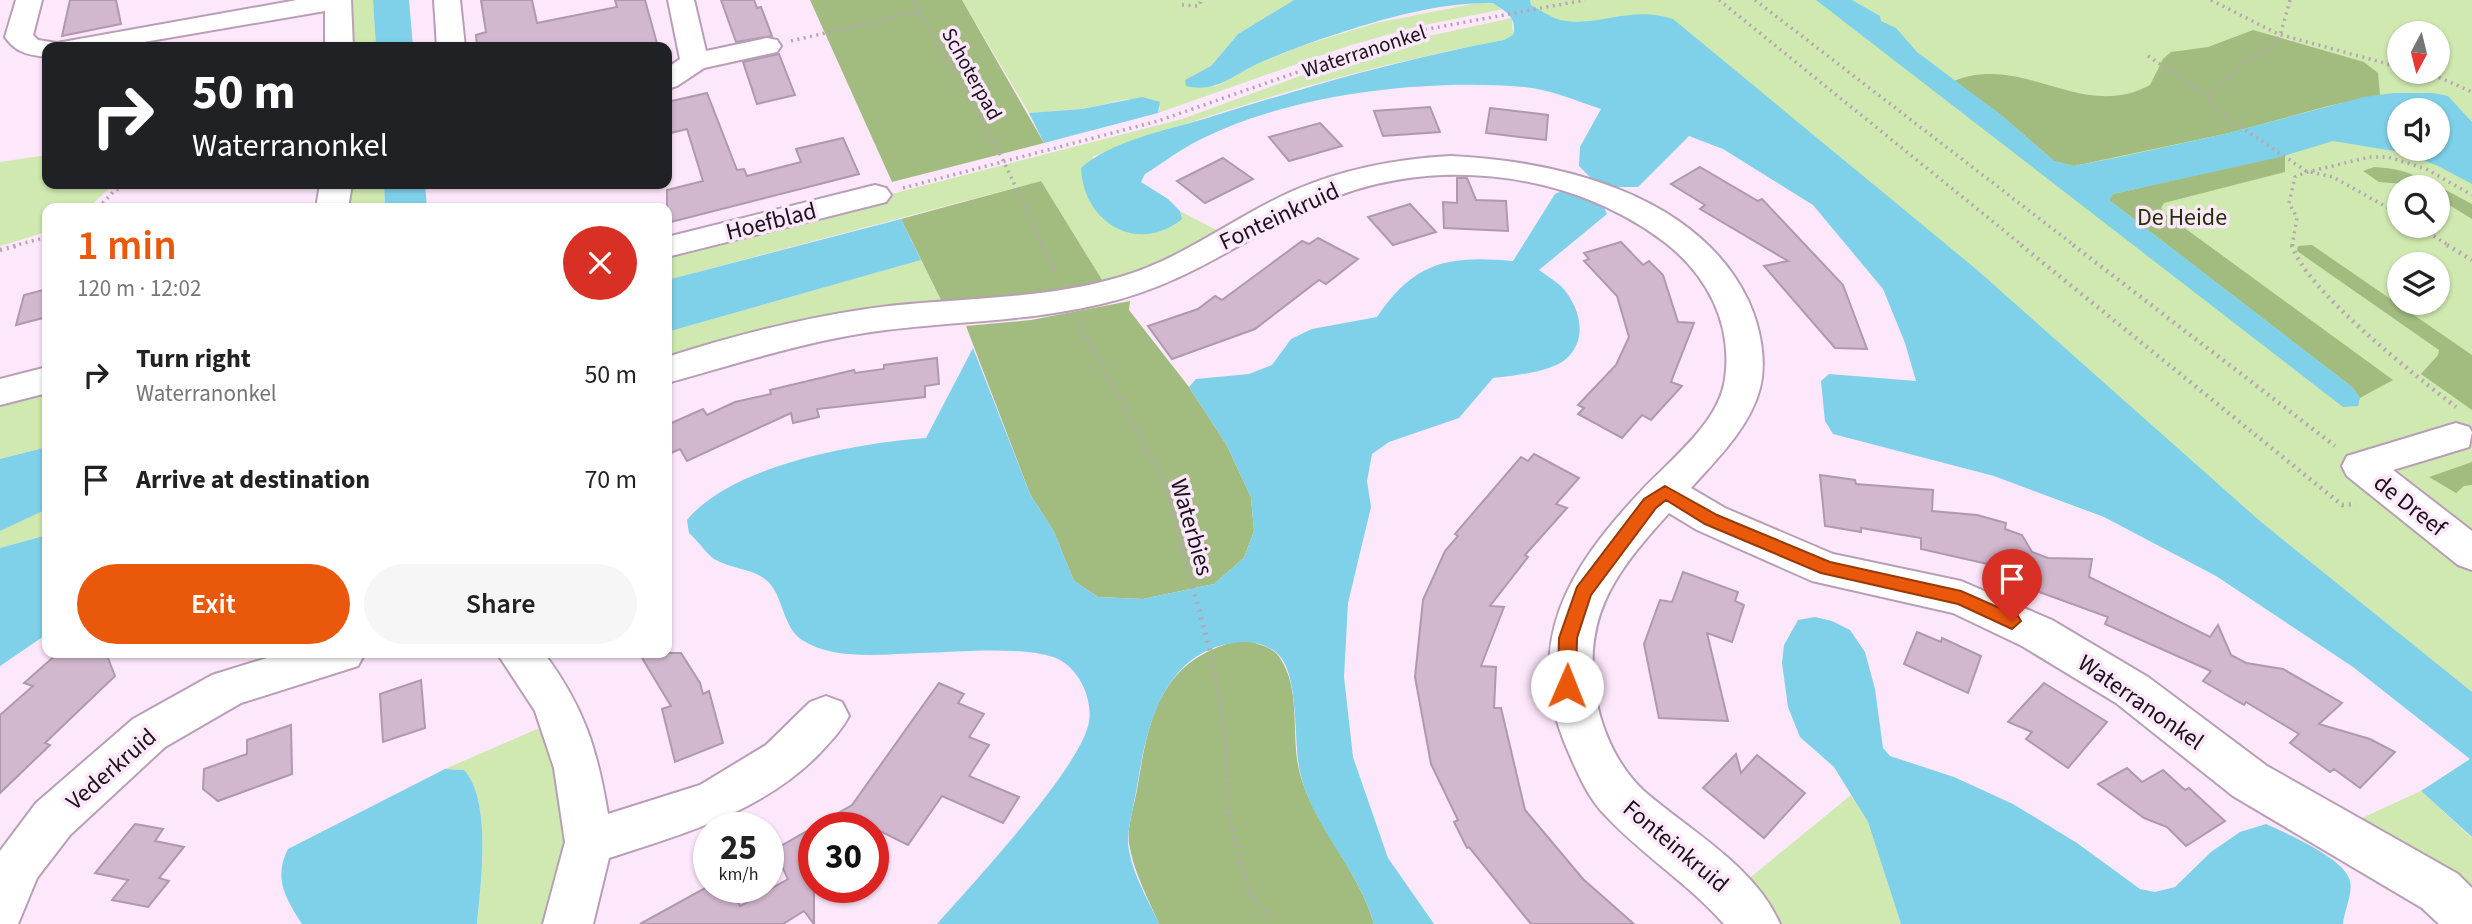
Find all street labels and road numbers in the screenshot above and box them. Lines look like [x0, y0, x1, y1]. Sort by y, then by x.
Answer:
street label: Waterranonkel [1298, 17, 1430, 85]
street label: Schoterpad [934, 22, 1010, 126]
street label: Fonteinkruid [1213, 173, 1345, 260]
street label: Hoefblad [722, 193, 820, 250]
street label: de Dreef [2366, 466, 2454, 546]
street label: Waterbies [1161, 475, 1222, 580]
street label: Waterranonkel [2071, 646, 2211, 759]
street label: Vederkruid [58, 720, 164, 819]
street label: Fonteinkruid [1615, 792, 1736, 901]

